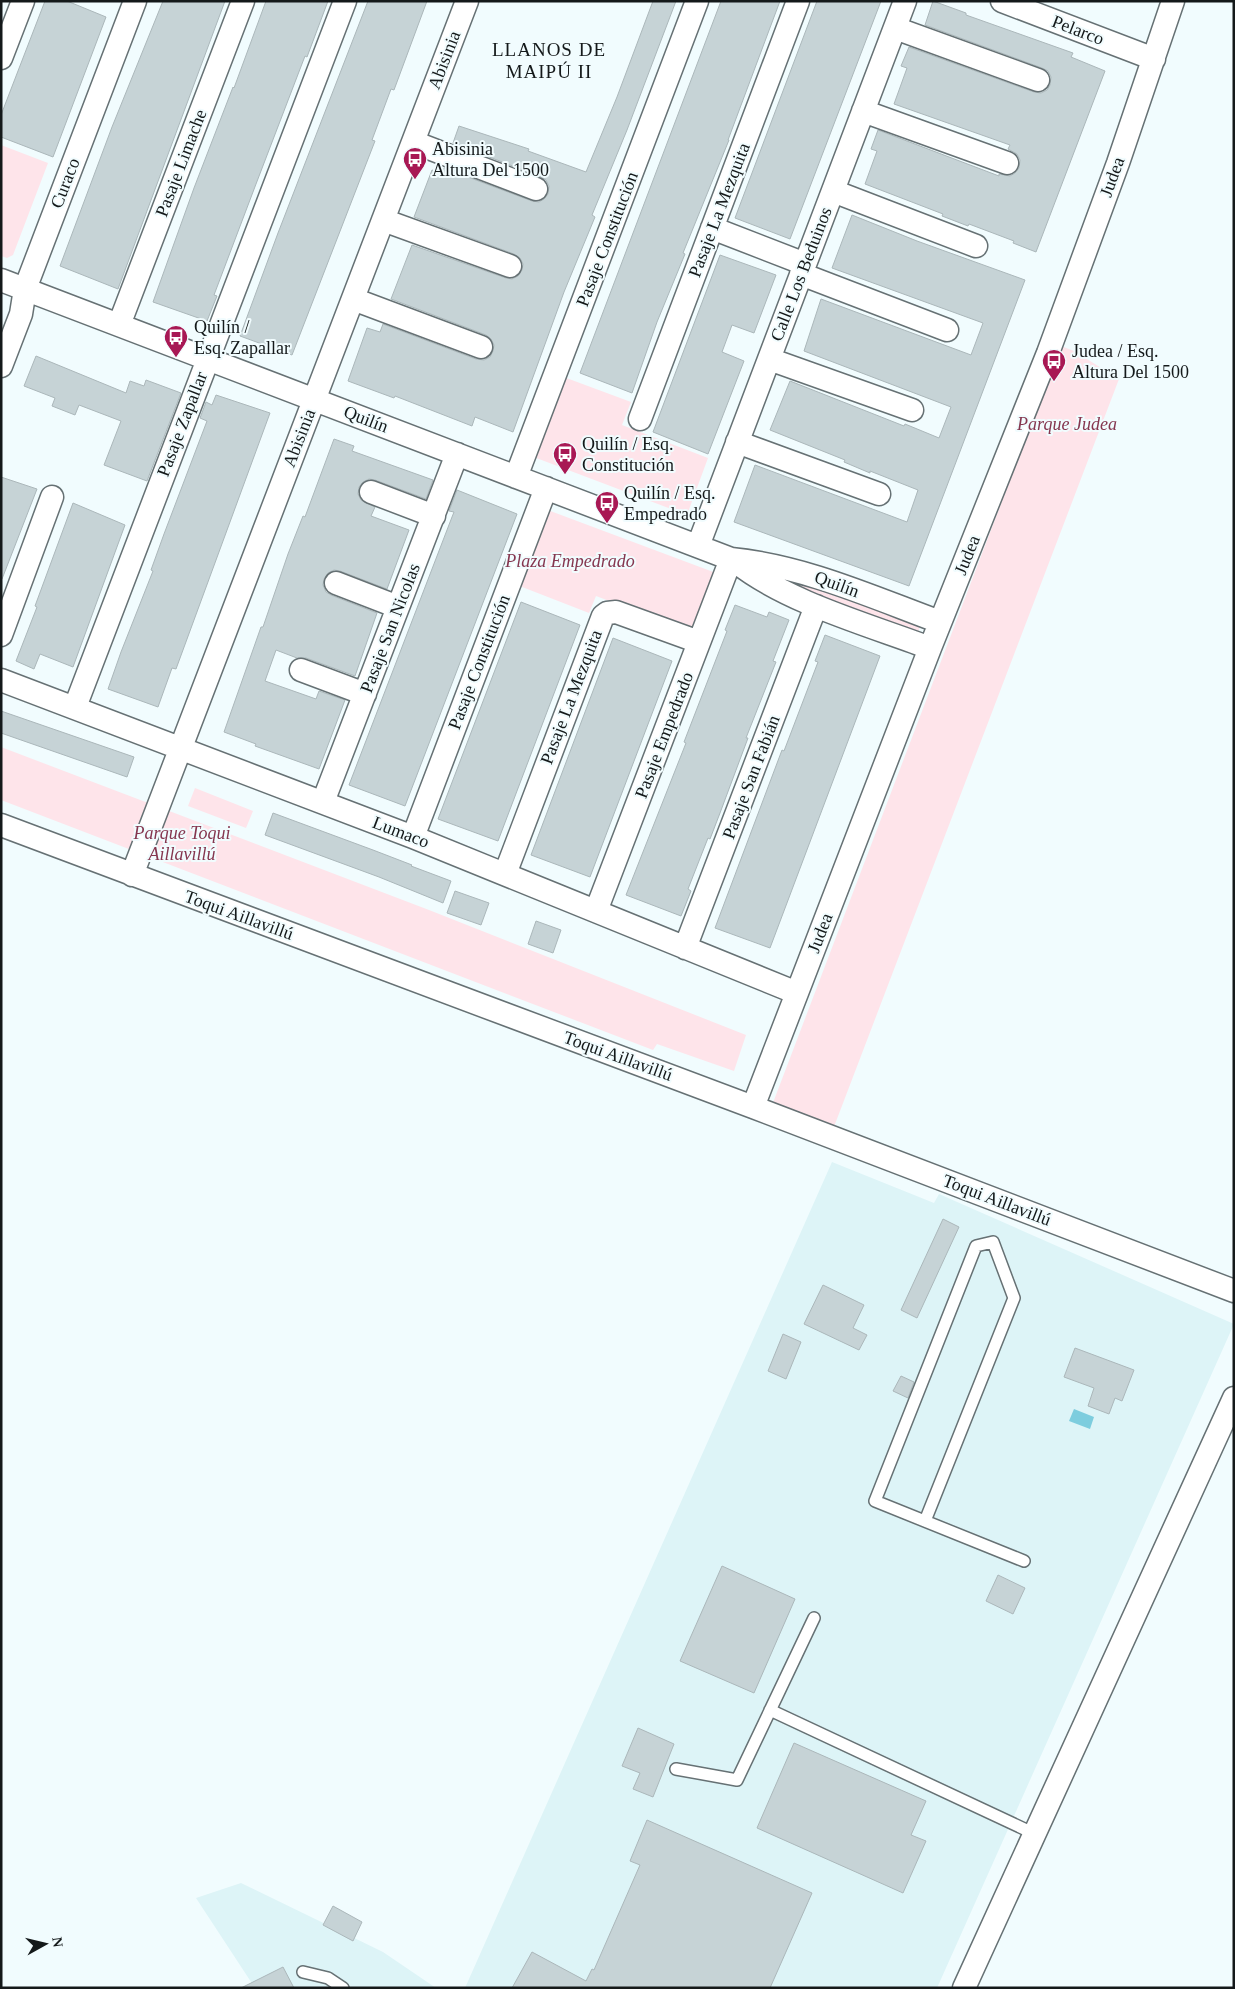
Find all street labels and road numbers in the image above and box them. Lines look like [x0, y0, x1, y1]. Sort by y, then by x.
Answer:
street label: Pelarco [1049, 11, 1107, 49]
street label: Abisinia [424, 28, 464, 92]
street label: Pasaje Limache [151, 106, 211, 220]
street label: Pasaje La Mezquita [684, 140, 754, 280]
street label: Judea [1096, 154, 1128, 200]
street label: Curaco [46, 155, 84, 211]
street label: Pasaje Constitución [572, 169, 642, 309]
street label: Calle Los Beduinos [766, 204, 836, 344]
street label: Pasaje Zapallar [153, 369, 211, 479]
street label: Quilín [341, 401, 391, 437]
street label: Abisinia [279, 406, 319, 470]
street label: Judea [950, 532, 984, 578]
street label: Pasaje San Nicolas [356, 560, 424, 696]
street label: Quilín [812, 567, 862, 601]
street label: Pasaje Constitución [444, 592, 514, 732]
street label: Pasaje La Mezquita [536, 627, 606, 767]
street label: Pasaje Empedrado [631, 669, 697, 801]
street label: Pasaje San Fabián [718, 712, 784, 842]
street label: Lumaco [370, 812, 432, 852]
street label: Toqui Aillavillú [182, 886, 296, 944]
street label: Judea [803, 910, 837, 956]
street label: Toqui Aillavillú [561, 1027, 675, 1085]
street label: Toqui Aillavillú [940, 1170, 1054, 1230]

